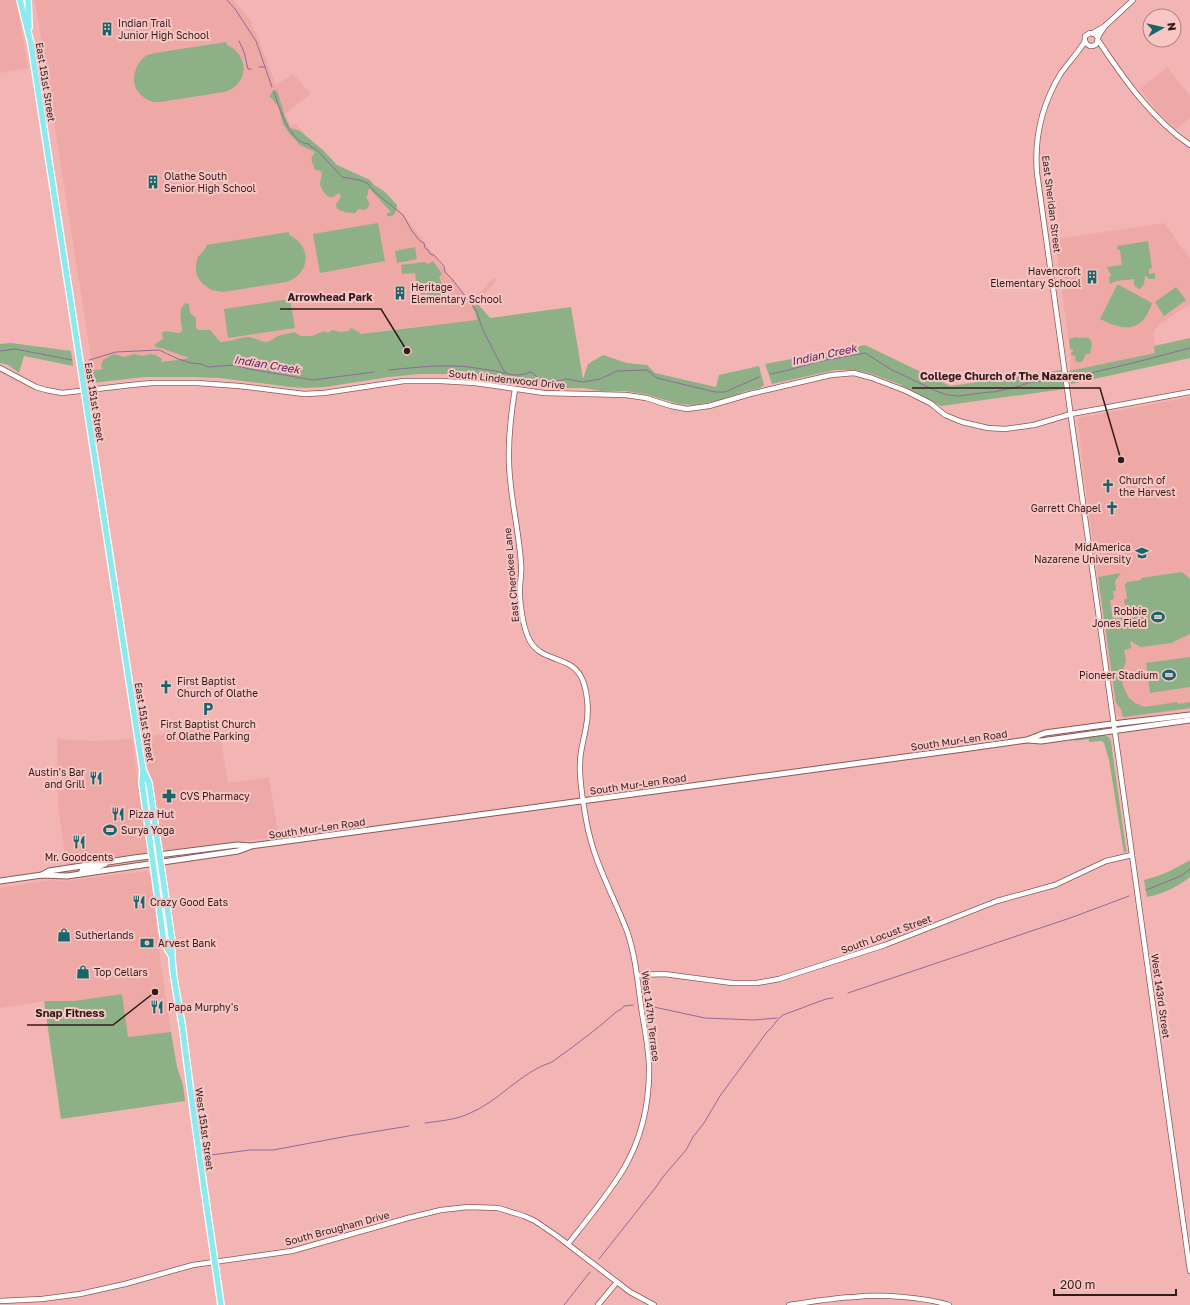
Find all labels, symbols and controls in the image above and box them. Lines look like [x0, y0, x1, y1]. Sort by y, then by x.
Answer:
north arrow [1142, 8, 1182, 48]
place label: Indian Trail Junior High School [118, 17, 209, 41]
building icon: Indian Trail Junior High School [99, 21, 115, 37]
text: N [1165, 21, 1179, 32]
street label: East 151st Street [34, 41, 58, 123]
street label: East Sheridan Street [1040, 154, 1064, 254]
place label: Olathe South Senior High School [164, 170, 256, 194]
building icon: Olathe South Senior High School [145, 174, 161, 190]
place label: Havencroft Elementary School [990, 265, 1081, 289]
building icon: Havencroft Elementary School [1084, 269, 1100, 285]
place label: Heritage Elementary School [411, 281, 502, 305]
building icon: Heritage Elementary School [392, 285, 408, 301]
callout: Arrowhead Park [280, 286, 381, 309]
text: Arrowhead Park [287, 290, 373, 303]
water label: Indian Creek [790, 340, 860, 367]
water label: Indian Creek [233, 352, 303, 376]
street label: East 151st Street [83, 361, 107, 443]
callout: College Church of The Nazarene [912, 365, 1100, 388]
street label: South Lindenwood Drive [448, 367, 566, 391]
text: College Church of The Nazarene [920, 369, 1092, 382]
place label: Church of the Harvest [1119, 474, 1175, 498]
church icon: Church of the Harvest [1100, 478, 1116, 494]
church icon: Garrett Chapel [1104, 500, 1120, 516]
place label: Garrett Chapel [1031, 502, 1101, 514]
street label: East Cherokee Lane [501, 527, 521, 623]
place label: MidAmerica Nazarene University [1034, 541, 1131, 565]
school or university icon: MidAmerica Nazarene University [1134, 545, 1150, 561]
place label: Robbie Jones Field [1092, 605, 1147, 629]
sports icon: Robbie Jones Field [1150, 609, 1166, 625]
sports icon: Pioneer Stadium [1161, 667, 1177, 683]
place label: Pioneer Stadium [1079, 669, 1158, 681]
place label: First Baptist Church of Olathe [177, 675, 258, 699]
church icon: First Baptist Church of Olathe [158, 679, 174, 695]
street label: East 151st Street [133, 681, 157, 763]
parking icon: First Baptist Church of Olathe Parking [200, 701, 216, 717]
place label: First Baptist Church of Olathe Parking [160, 718, 256, 742]
street label: South Mur-Len Road [910, 727, 1008, 753]
place label: Austin's Bar and Grill [28, 766, 85, 790]
restaurant icon: Austin's Bar and Grill [88, 770, 104, 786]
street label: South Mur-Len Road [589, 771, 687, 797]
pharmacy icon: CVS Pharmacy [161, 788, 177, 804]
place label: CVS Pharmacy [180, 790, 250, 802]
restaurant icon: Pizza Hut [110, 806, 126, 822]
place label: Pizza Hut [129, 808, 174, 820]
street label: South Mur-Len Road [268, 815, 366, 841]
sports icon: Surya Yoga [102, 822, 118, 838]
place label: Surya Yoga [121, 824, 175, 836]
restaurant icon: Mr. Goodcents [71, 834, 87, 850]
place label: Mr. Goodcents [45, 851, 113, 863]
restaurant icon: Crazy Good Eats [131, 894, 147, 910]
place label: Crazy Good Eats [150, 896, 228, 908]
street label: South Locust Street [839, 912, 933, 956]
shop icon: Sutherlands [56, 927, 72, 943]
place label: Sutherlands [75, 929, 134, 941]
bank icon: Arvest Bank [139, 935, 155, 951]
place label: Arvest Bank [158, 937, 216, 949]
street label: West 143rd Street [1149, 953, 1173, 1039]
shop icon: Top Cellars [75, 964, 91, 980]
place label: Top Cellars [94, 966, 148, 978]
street label: West 147th Terrace [639, 970, 663, 1062]
restaurant icon: Papa Murphy's [149, 999, 165, 1015]
place label: Papa Murphy's [168, 1001, 239, 1013]
callout: Snap Fitness [27, 1002, 113, 1025]
text: Snap Fitness [35, 1006, 105, 1019]
street label: West 151st Street [193, 1087, 217, 1171]
street label: South Brougham Drive [283, 1208, 391, 1248]
scale bar [1054, 1271, 1176, 1297]
text: 200 m [1060, 1277, 1095, 1292]

